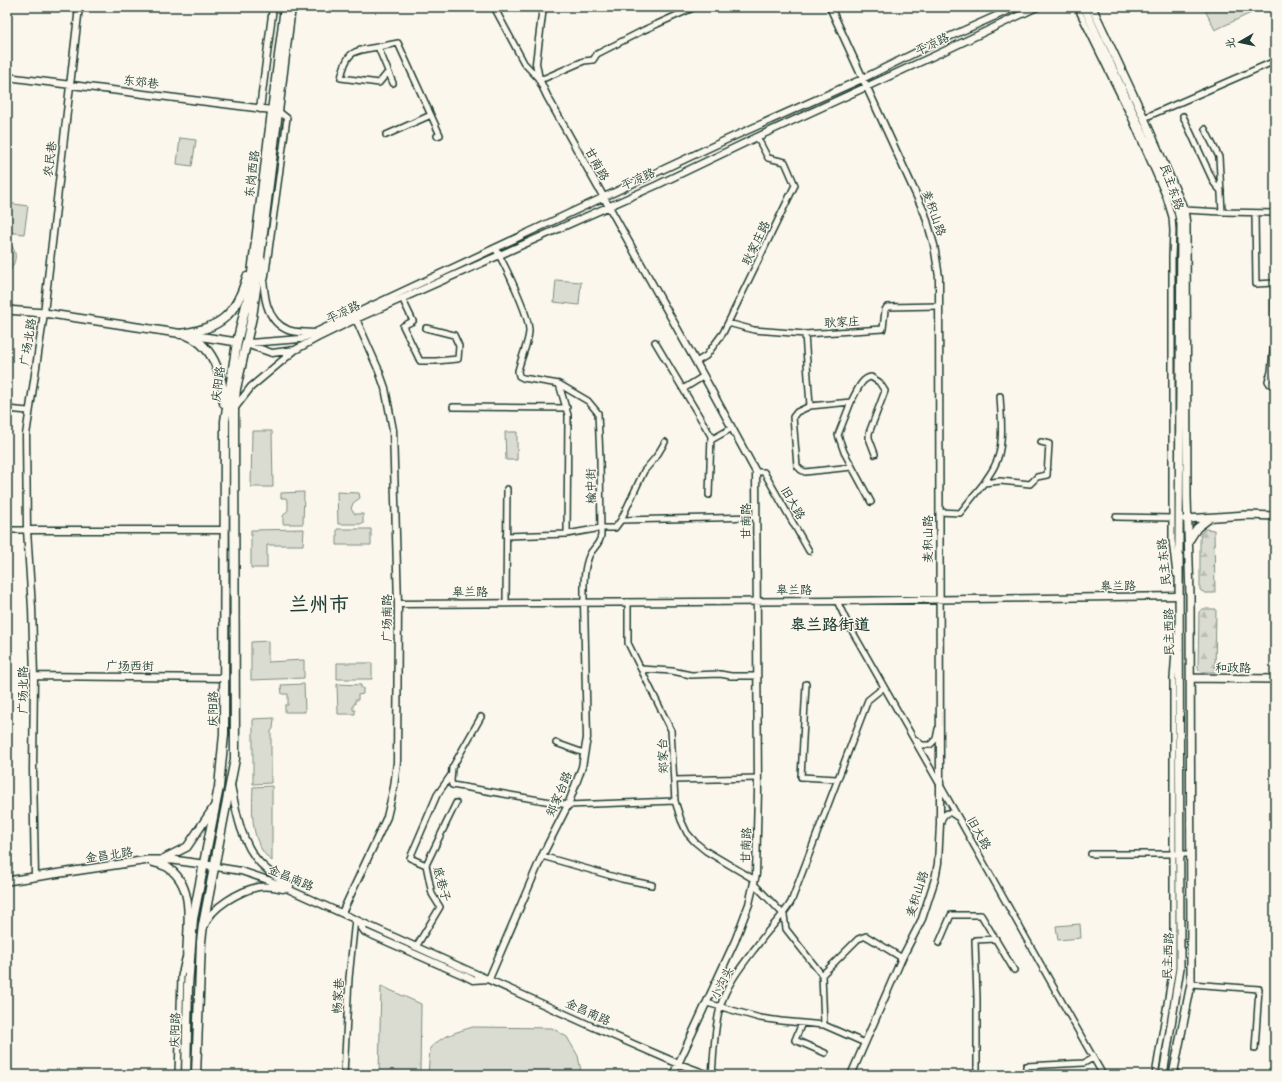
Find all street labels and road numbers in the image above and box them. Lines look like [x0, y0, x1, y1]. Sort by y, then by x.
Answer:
street label: 平凉路 [911, 27, 952, 59]
street label: 东郊巷 [122, 70, 160, 92]
street label: 农民巷 [38, 140, 60, 178]
street label: 甘南路 [581, 143, 614, 184]
street label: 东岗西路 [239, 149, 263, 199]
street label: 民主东路 [1156, 161, 1190, 212]
street label: 平凉路 [617, 163, 658, 194]
street label: 麦积山路 [918, 187, 952, 238]
street label: 耿家庄路 [736, 217, 774, 268]
street label: 平凉路 [322, 295, 363, 327]
street label: 耿家庄 [823, 311, 860, 331]
street label: 广场北路 [14, 317, 40, 367]
street label: 庆阳路 [206, 365, 228, 403]
street label: 榆中街 [581, 468, 599, 504]
street label: 旧大路 [777, 482, 811, 523]
street label: 甘南路 [736, 503, 754, 539]
street label: 麦积山路 [918, 515, 936, 563]
street label: 民主东路 [1152, 537, 1174, 587]
street label: 皋兰路 [1100, 576, 1136, 594]
street label: 皋兰路 [776, 580, 812, 598]
street label: 皋兰路 [452, 582, 488, 600]
street label: 广场南路 [377, 594, 395, 642]
street label: 民主西路 [1159, 608, 1177, 656]
street label: 广场西街 [106, 656, 154, 674]
street label: 和政路 [1215, 658, 1251, 676]
street label: 广场北路 [13, 666, 31, 714]
street label: 庆阳路 [203, 691, 221, 727]
street label: 郑家台 [652, 738, 672, 775]
street label: 郑家台路 [540, 768, 576, 819]
street label: 旧大路 [963, 812, 996, 853]
street label: 甘南路 [735, 827, 755, 863]
street label: 金昌北路 [84, 842, 134, 866]
street label: 金昌南路 [266, 859, 317, 895]
street label: 底巷子 [430, 864, 456, 903]
street label: 麦积山路 [900, 868, 932, 919]
street label: 民主西路 [1157, 932, 1177, 980]
street label: 小沟头 [705, 962, 737, 1003]
street label: 畅家巷 [327, 977, 347, 1015]
street label: 金昌南路 [563, 993, 614, 1029]
street label: 庆阳路 [164, 1012, 184, 1048]

